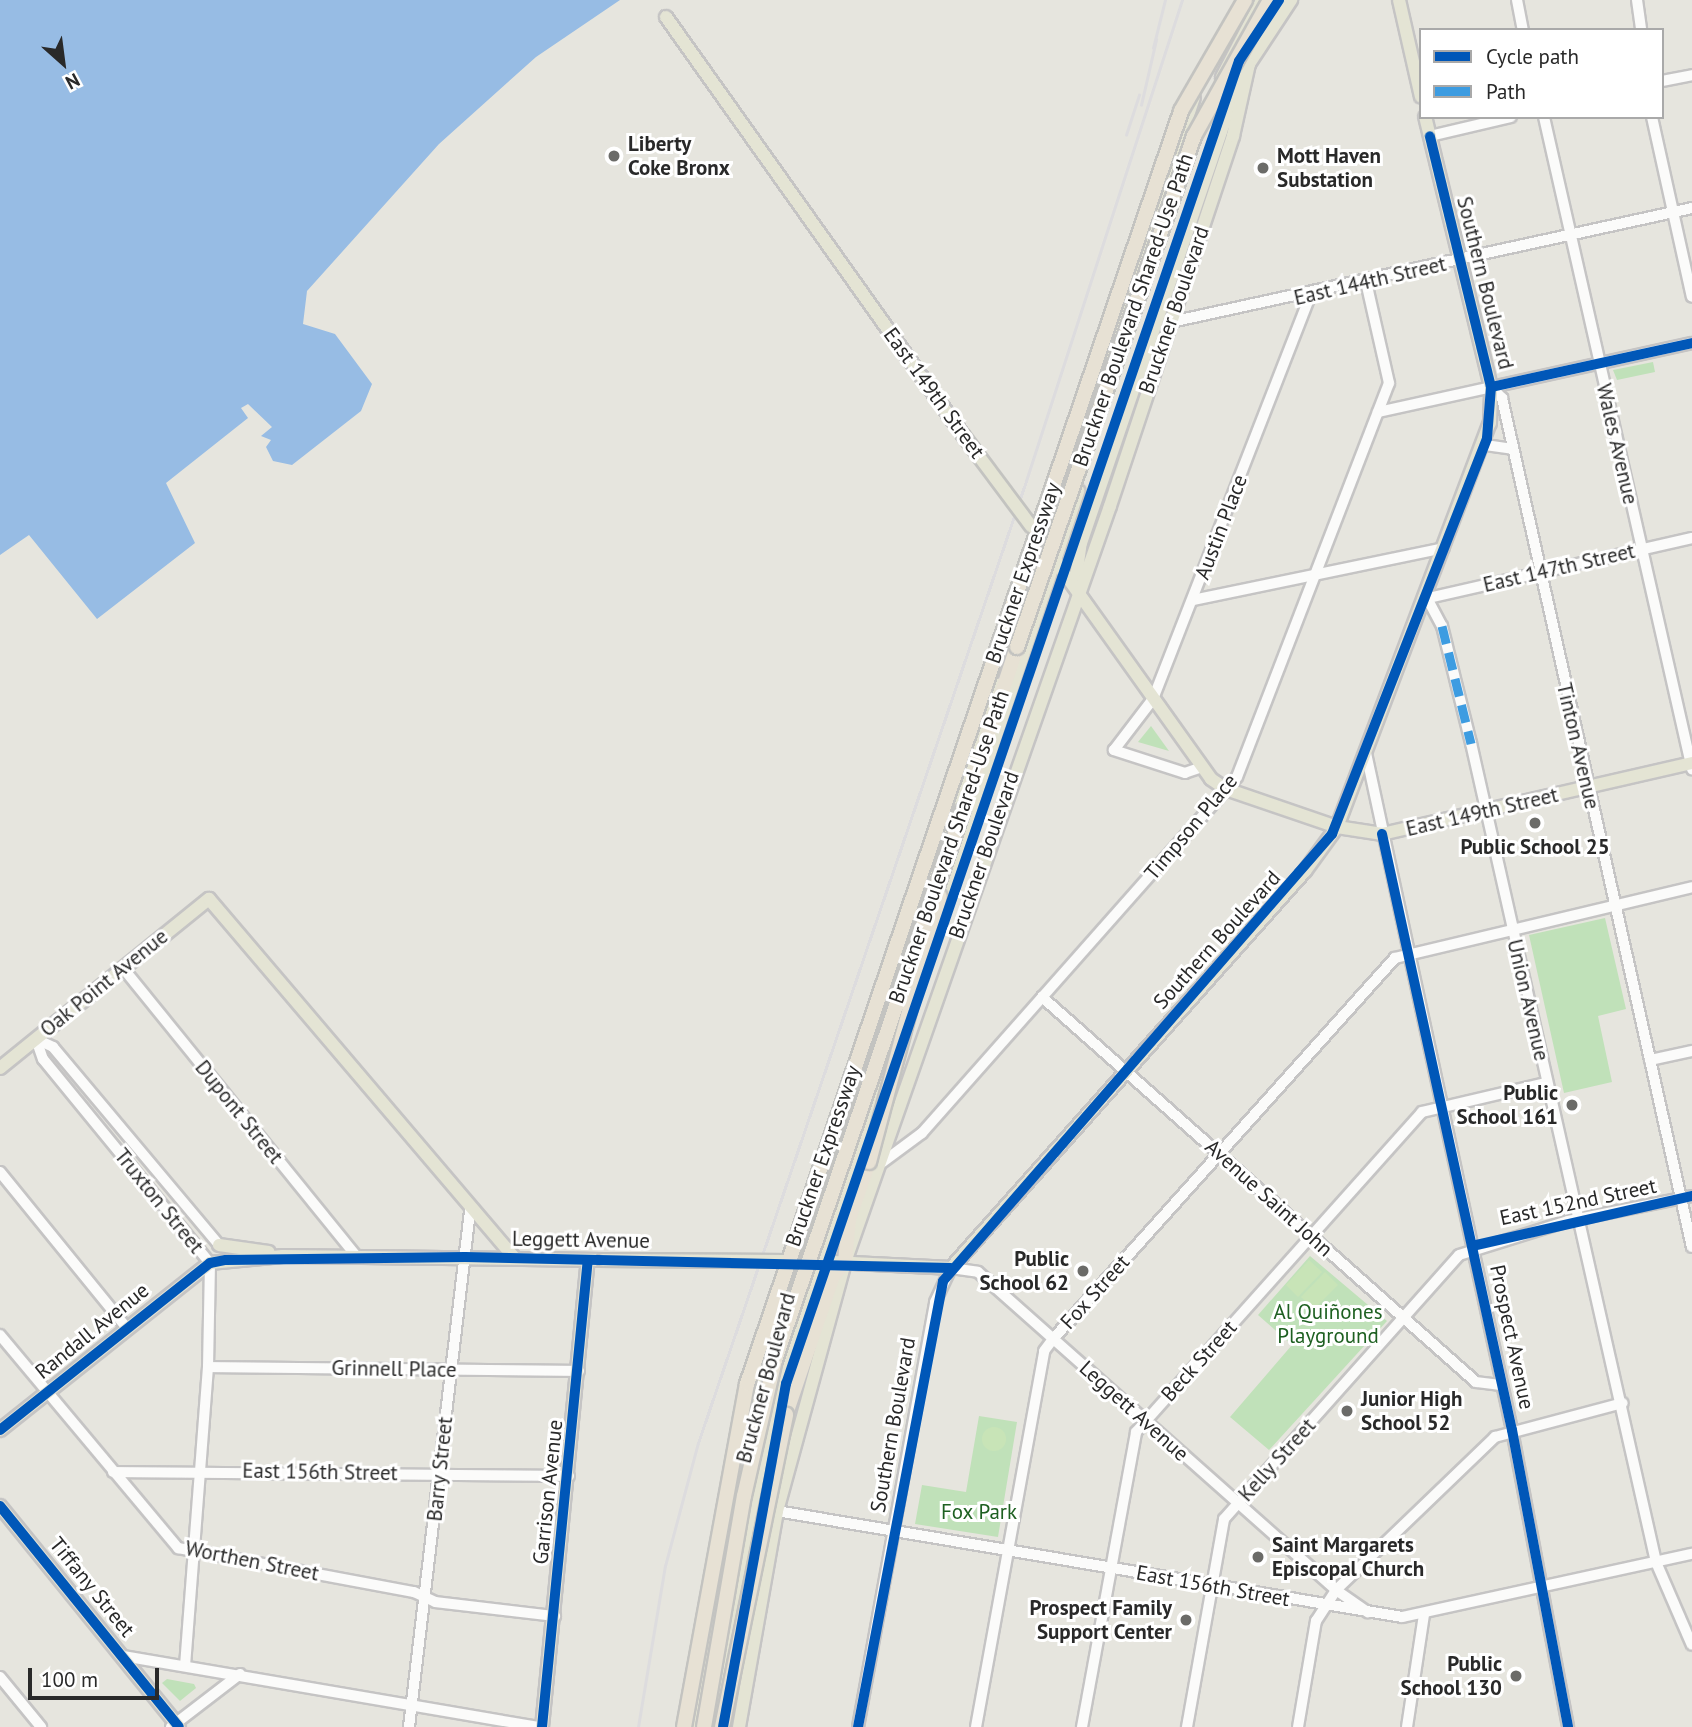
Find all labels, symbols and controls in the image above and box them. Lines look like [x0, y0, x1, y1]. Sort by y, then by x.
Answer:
north arrow [28, 28, 98, 98]
legend [1419, 28, 1664, 119]
text: Cycle path [1486, 43, 1579, 70]
text: N [62, 68, 84, 95]
text: Path [1486, 78, 1526, 105]
place label: Liberty Coke Bronx [628, 131, 730, 181]
place label: Mott Haven Substation [1277, 143, 1381, 193]
marker: Liberty Coke Bronx [606, 148, 622, 164]
street label: Bruckner Boulevard Shared-Use Path [1067, 150, 1199, 470]
marker: Mott Haven Substation [1255, 160, 1271, 176]
street label: Southern Boulevard [1451, 194, 1519, 372]
street label: Bruckner Boulevard [1134, 223, 1214, 397]
street label: East 144th Street [1291, 251, 1449, 311]
street label: East 149th Street [878, 323, 990, 463]
street label: Wales Avenue [1591, 381, 1643, 507]
street label: Austin Place [1189, 471, 1253, 583]
street label: Bruckner Expressway [980, 479, 1066, 667]
street label: East 147th Street [1481, 538, 1637, 598]
street label: Tinton Avenue [1551, 680, 1605, 812]
street label: Bruckner Boulevard Shared-Use Path [883, 687, 1015, 1007]
street label: Bruckner Boulevard [944, 768, 1024, 942]
street label: Timpson Place [1139, 769, 1243, 885]
street label: East 149th Street [1403, 782, 1561, 842]
marker: Public School 25 [1527, 815, 1543, 831]
place label: Public School 25 [1460, 834, 1610, 860]
street label: Southern Boulevard [1148, 866, 1286, 1014]
street label: Oak Point Avenue [35, 923, 173, 1043]
street label: Union Avenue [1502, 936, 1554, 1064]
street label: Dupont Street [190, 1055, 288, 1169]
street label: Bruckner Expressway [780, 1062, 866, 1250]
place label: Public School 161 [1457, 1080, 1558, 1130]
marker: Public School 161 [1564, 1097, 1580, 1113]
street label: Avenue Saint John [1200, 1134, 1338, 1262]
street label: Truxton Street [109, 1143, 209, 1259]
street label: East 152nd Street [1497, 1173, 1659, 1231]
street label: Leggett Avenue [511, 1226, 651, 1254]
place label: Public School 62 [979, 1246, 1069, 1296]
street label: Fox Street [1055, 1250, 1135, 1334]
street label: Prospect Avenue [1484, 1262, 1540, 1412]
marker: Public School 62 [1075, 1263, 1091, 1279]
street label: Randall Avenue [30, 1277, 154, 1385]
street label: Bruckner Boulevard [731, 1290, 801, 1466]
park label: Al Quiñones Playground [1273, 1299, 1383, 1349]
street label: Beck Street [1156, 1315, 1242, 1407]
street label: Southern Boulevard [865, 1335, 921, 1515]
street label: Grinnell Place [331, 1355, 457, 1383]
street label: Leggett Avenue [1074, 1355, 1194, 1467]
place label: Junior High School 52 [1361, 1386, 1462, 1436]
marker: Junior High School 52 [1339, 1403, 1355, 1419]
street label: Kelly Street [1233, 1413, 1321, 1507]
street label: Barry Street [422, 1415, 458, 1523]
street label: Garrison Avenue [528, 1418, 568, 1566]
street label: East 156th Street [242, 1458, 398, 1486]
park label: Fox Park [941, 1499, 1017, 1525]
street label: Tiffany Street [44, 1532, 140, 1642]
place label: Saint Margarets Episcopal Church [1272, 1532, 1424, 1582]
street label: Worthen Street [183, 1536, 321, 1586]
marker: Saint Margarets Episcopal Church [1250, 1549, 1266, 1565]
street label: East 156th Street [1134, 1560, 1292, 1612]
place label: Prospect Family Support Center [1030, 1595, 1172, 1645]
marker: Prospect Family Support Center [1178, 1612, 1194, 1628]
place label: Public School 130 [1401, 1651, 1502, 1701]
scale bar [32, 1654, 163, 1698]
text: 100 m [41, 1666, 98, 1693]
marker: Public School 130 [1508, 1668, 1524, 1684]

